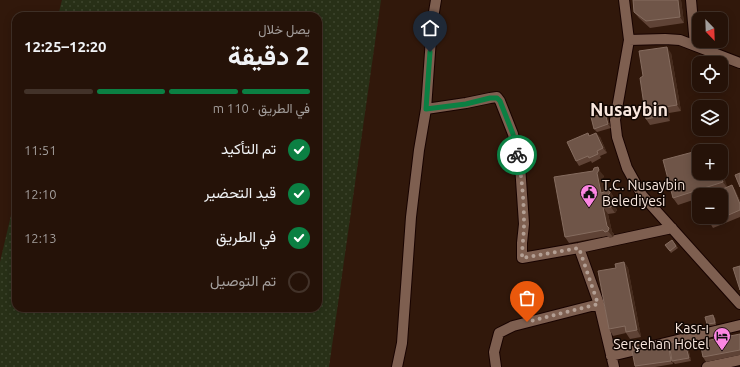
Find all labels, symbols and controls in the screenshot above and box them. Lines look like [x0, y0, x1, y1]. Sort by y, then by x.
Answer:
pin [413, 11, 447, 52]
north arrow [692, 12, 728, 48]
map controls [692, 12, 728, 224]
icon: home [419, 17, 441, 39]
text: يصل خلال [258, 22, 310, 36]
text: 12:20–12:25 [24, 38, 107, 55]
text: 2 دقيقة [228, 41, 310, 70]
button: locate [692, 56, 728, 92]
district label: Nusaybin [590, 99, 668, 119]
button: layers [692, 100, 728, 136]
text: في الطريق · 110 m [213, 101, 310, 115]
courier [497, 135, 537, 175]
icon: check [288, 139, 310, 161]
text: تم التأكيد [221, 140, 276, 157]
text: 11:51 [24, 143, 57, 157]
icon: bike [506, 144, 528, 166]
button: + [692, 144, 728, 180]
place label: T.C. Nusaybin Belediyesi [602, 177, 685, 209]
icon: check [288, 183, 310, 205]
public building icon: T.C. Nusaybin Belediyesi [579, 183, 599, 208]
text: قيد التحضير [204, 184, 276, 201]
text: 12:10 [24, 187, 57, 201]
button: − [692, 188, 728, 224]
icon: check [288, 227, 310, 249]
text: في الطريق [216, 228, 276, 245]
text: 12:13 [24, 231, 57, 245]
text: تم التوصيل [210, 272, 276, 289]
pin [510, 281, 544, 322]
icon: bag [516, 287, 538, 309]
place label: Kasr-ı Serçehan Hotel [613, 320, 709, 352]
hotel icon: Kasr-ı Serçehan Hotel [712, 326, 732, 351]

